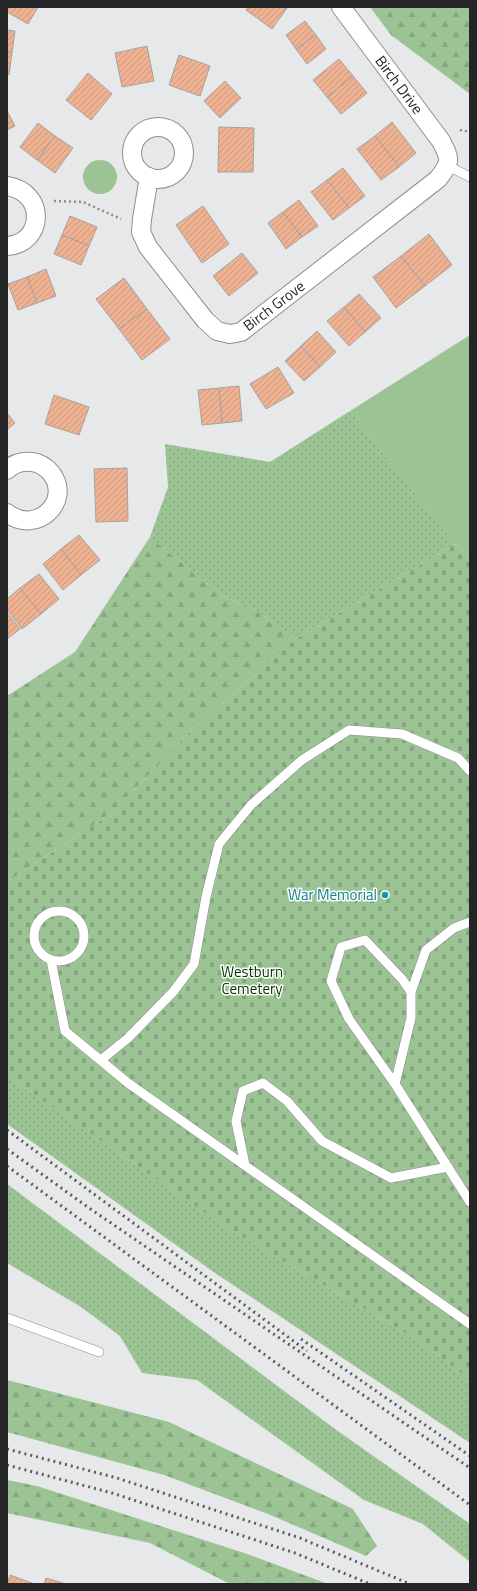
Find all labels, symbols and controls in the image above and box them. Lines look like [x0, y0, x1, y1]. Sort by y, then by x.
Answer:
street label: Birch Drive [370, 51, 429, 119]
street label: Birch Grove [238, 275, 309, 337]
place label: War Memorial [288, 883, 377, 906]
marker: War Memorial [380, 890, 390, 900]
park label: Westburn Cemetery [221, 960, 283, 1000]

